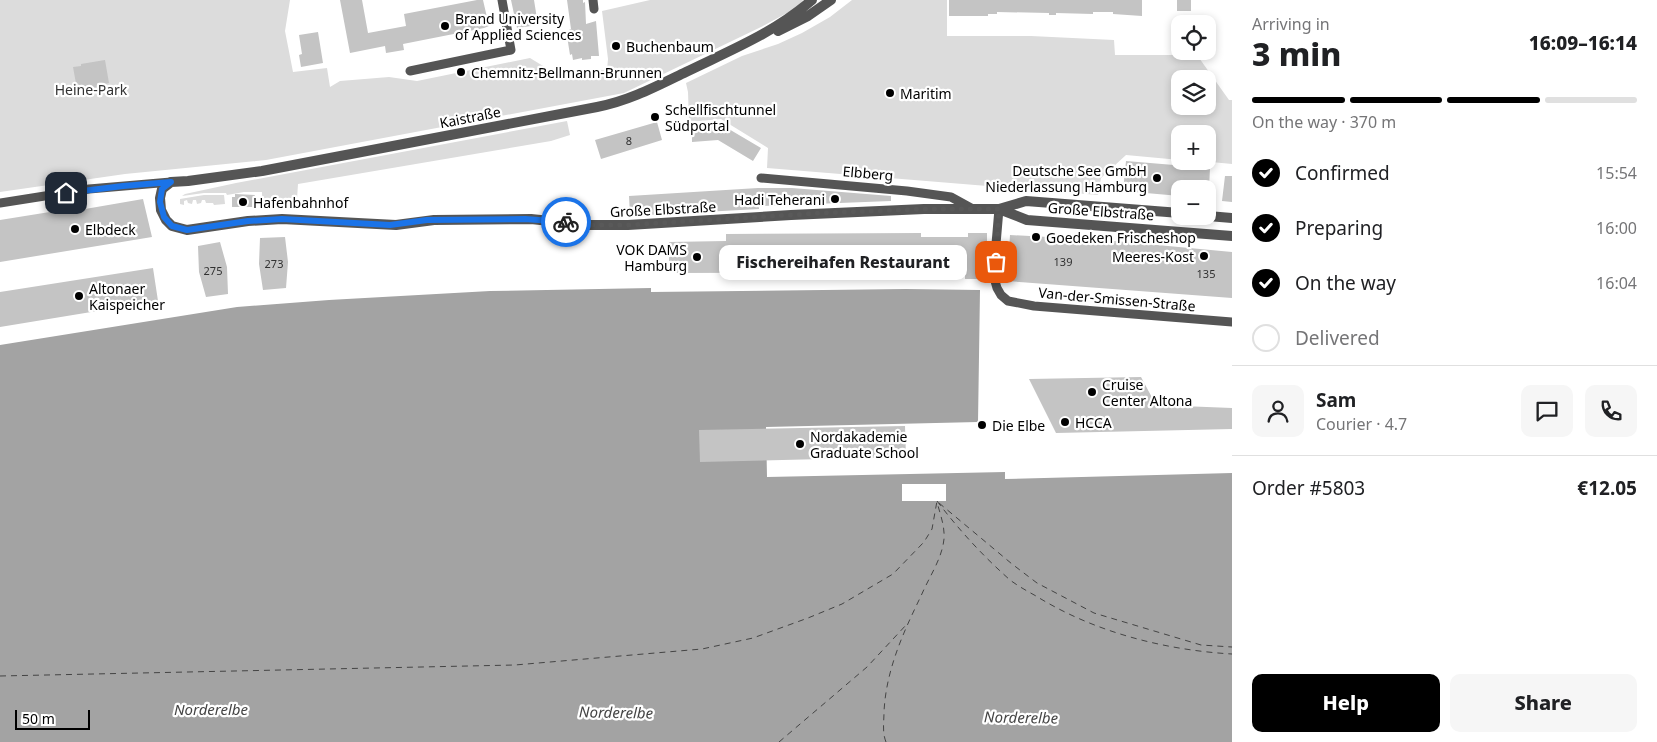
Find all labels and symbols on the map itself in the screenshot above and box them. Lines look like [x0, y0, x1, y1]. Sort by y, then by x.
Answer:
place label: Brand University of Applied Sciences [455, 9, 582, 44]
marker: Brand University of Applied Sciences [439, 20, 451, 32]
place label: Buchenbaum [626, 37, 714, 56]
marker: Buchenbaum [610, 40, 622, 52]
place label: Chemnitz-Bellmann-Brunnen [471, 63, 662, 82]
marker: Chemnitz-Bellmann-Brunnen [455, 66, 467, 78]
park label: Heine-Park [55, 80, 128, 99]
place label: Maritim [900, 84, 952, 103]
marker: Maritim [884, 87, 896, 99]
place label: Schellfischtunnel Südportal [665, 100, 776, 135]
street label: Kaistraße [438, 102, 502, 132]
marker: Schellfischtunnel Südportal [649, 111, 661, 123]
house number: 8 [626, 133, 632, 148]
street label: Elbberg [842, 161, 894, 185]
place label: Deutsche See GmbH Niederlassung Hamburg [985, 161, 1147, 196]
pin [45, 172, 87, 214]
marker: Deutsche See GmbH Niederlassung Hamburg [1151, 172, 1163, 184]
place label: Hadi Teherani [734, 190, 825, 209]
place label: Hafenbahnhof [253, 193, 349, 212]
marker: Hadi Teherani [829, 193, 841, 205]
marker: Hafenbahnhof [237, 196, 249, 208]
courier [541, 197, 591, 247]
street label: Große Elbstraße [609, 197, 717, 221]
street label: Große Elbstraße [1047, 198, 1155, 224]
place label: Elbdeck [85, 220, 136, 239]
marker: Elbdeck [69, 223, 81, 235]
place label: Goedeken Frischeshop [1046, 228, 1196, 247]
marker: Goedeken Frischeshop [1030, 231, 1042, 243]
place label: VOK DAMS Hamburg [616, 240, 687, 275]
pin [975, 241, 1017, 283]
callout: Fischereihafen Restaurant [718, 244, 966, 280]
place label: Meeres-Kost [1112, 247, 1194, 266]
marker: Meeres-Kost [1198, 250, 1210, 262]
marker: VOK DAMS Hamburg [691, 251, 703, 263]
house number: 139 [1054, 254, 1072, 269]
house number: 273 [265, 256, 283, 271]
house number: 275 [204, 263, 222, 278]
house number: 135 [1197, 266, 1215, 281]
place label: Altonaer Kaispeicher [89, 279, 165, 314]
street label: Van-der-Smissen-Straße [1038, 283, 1196, 315]
marker: Altonaer Kaispeicher [73, 290, 85, 302]
place label: Cruise Center Altona [1102, 375, 1192, 410]
marker: Cruise Center Altona [1086, 386, 1098, 398]
place label: HCCA [1075, 413, 1112, 432]
place label: Die Elbe [992, 416, 1045, 435]
marker: HCCA [1059, 416, 1071, 428]
marker: Die Elbe [976, 419, 988, 431]
place label: Nordakademie Graduate School [810, 427, 919, 462]
marker: Nordakademie Graduate School [794, 438, 806, 450]
water label: Norderelbe [174, 699, 249, 719]
water label: Norderelbe [579, 701, 654, 723]
water label: Norderelbe [984, 706, 1059, 728]
scale bar [15, 707, 90, 730]

